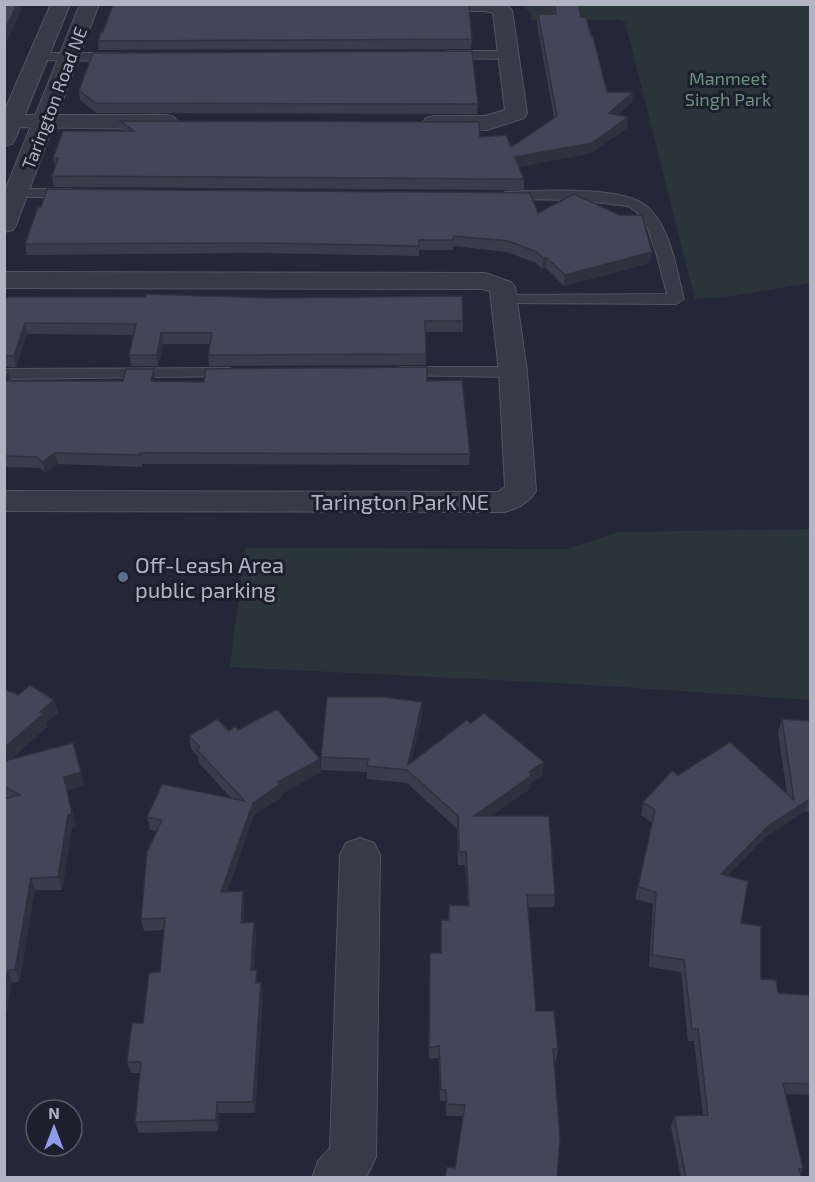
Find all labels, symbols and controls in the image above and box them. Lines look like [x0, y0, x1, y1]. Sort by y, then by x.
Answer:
street label: Tarington Road NE [17, 24, 91, 172]
park label: Manmeet Singh Park [685, 67, 771, 110]
street label: Tarington Park NE [311, 488, 489, 514]
place label: Off-Leash Area public parking [135, 551, 284, 602]
marker: Off-Leash Area public parking [116, 570, 130, 584]
north arrow [24, 1098, 84, 1158]
text: N [48, 1103, 60, 1122]

